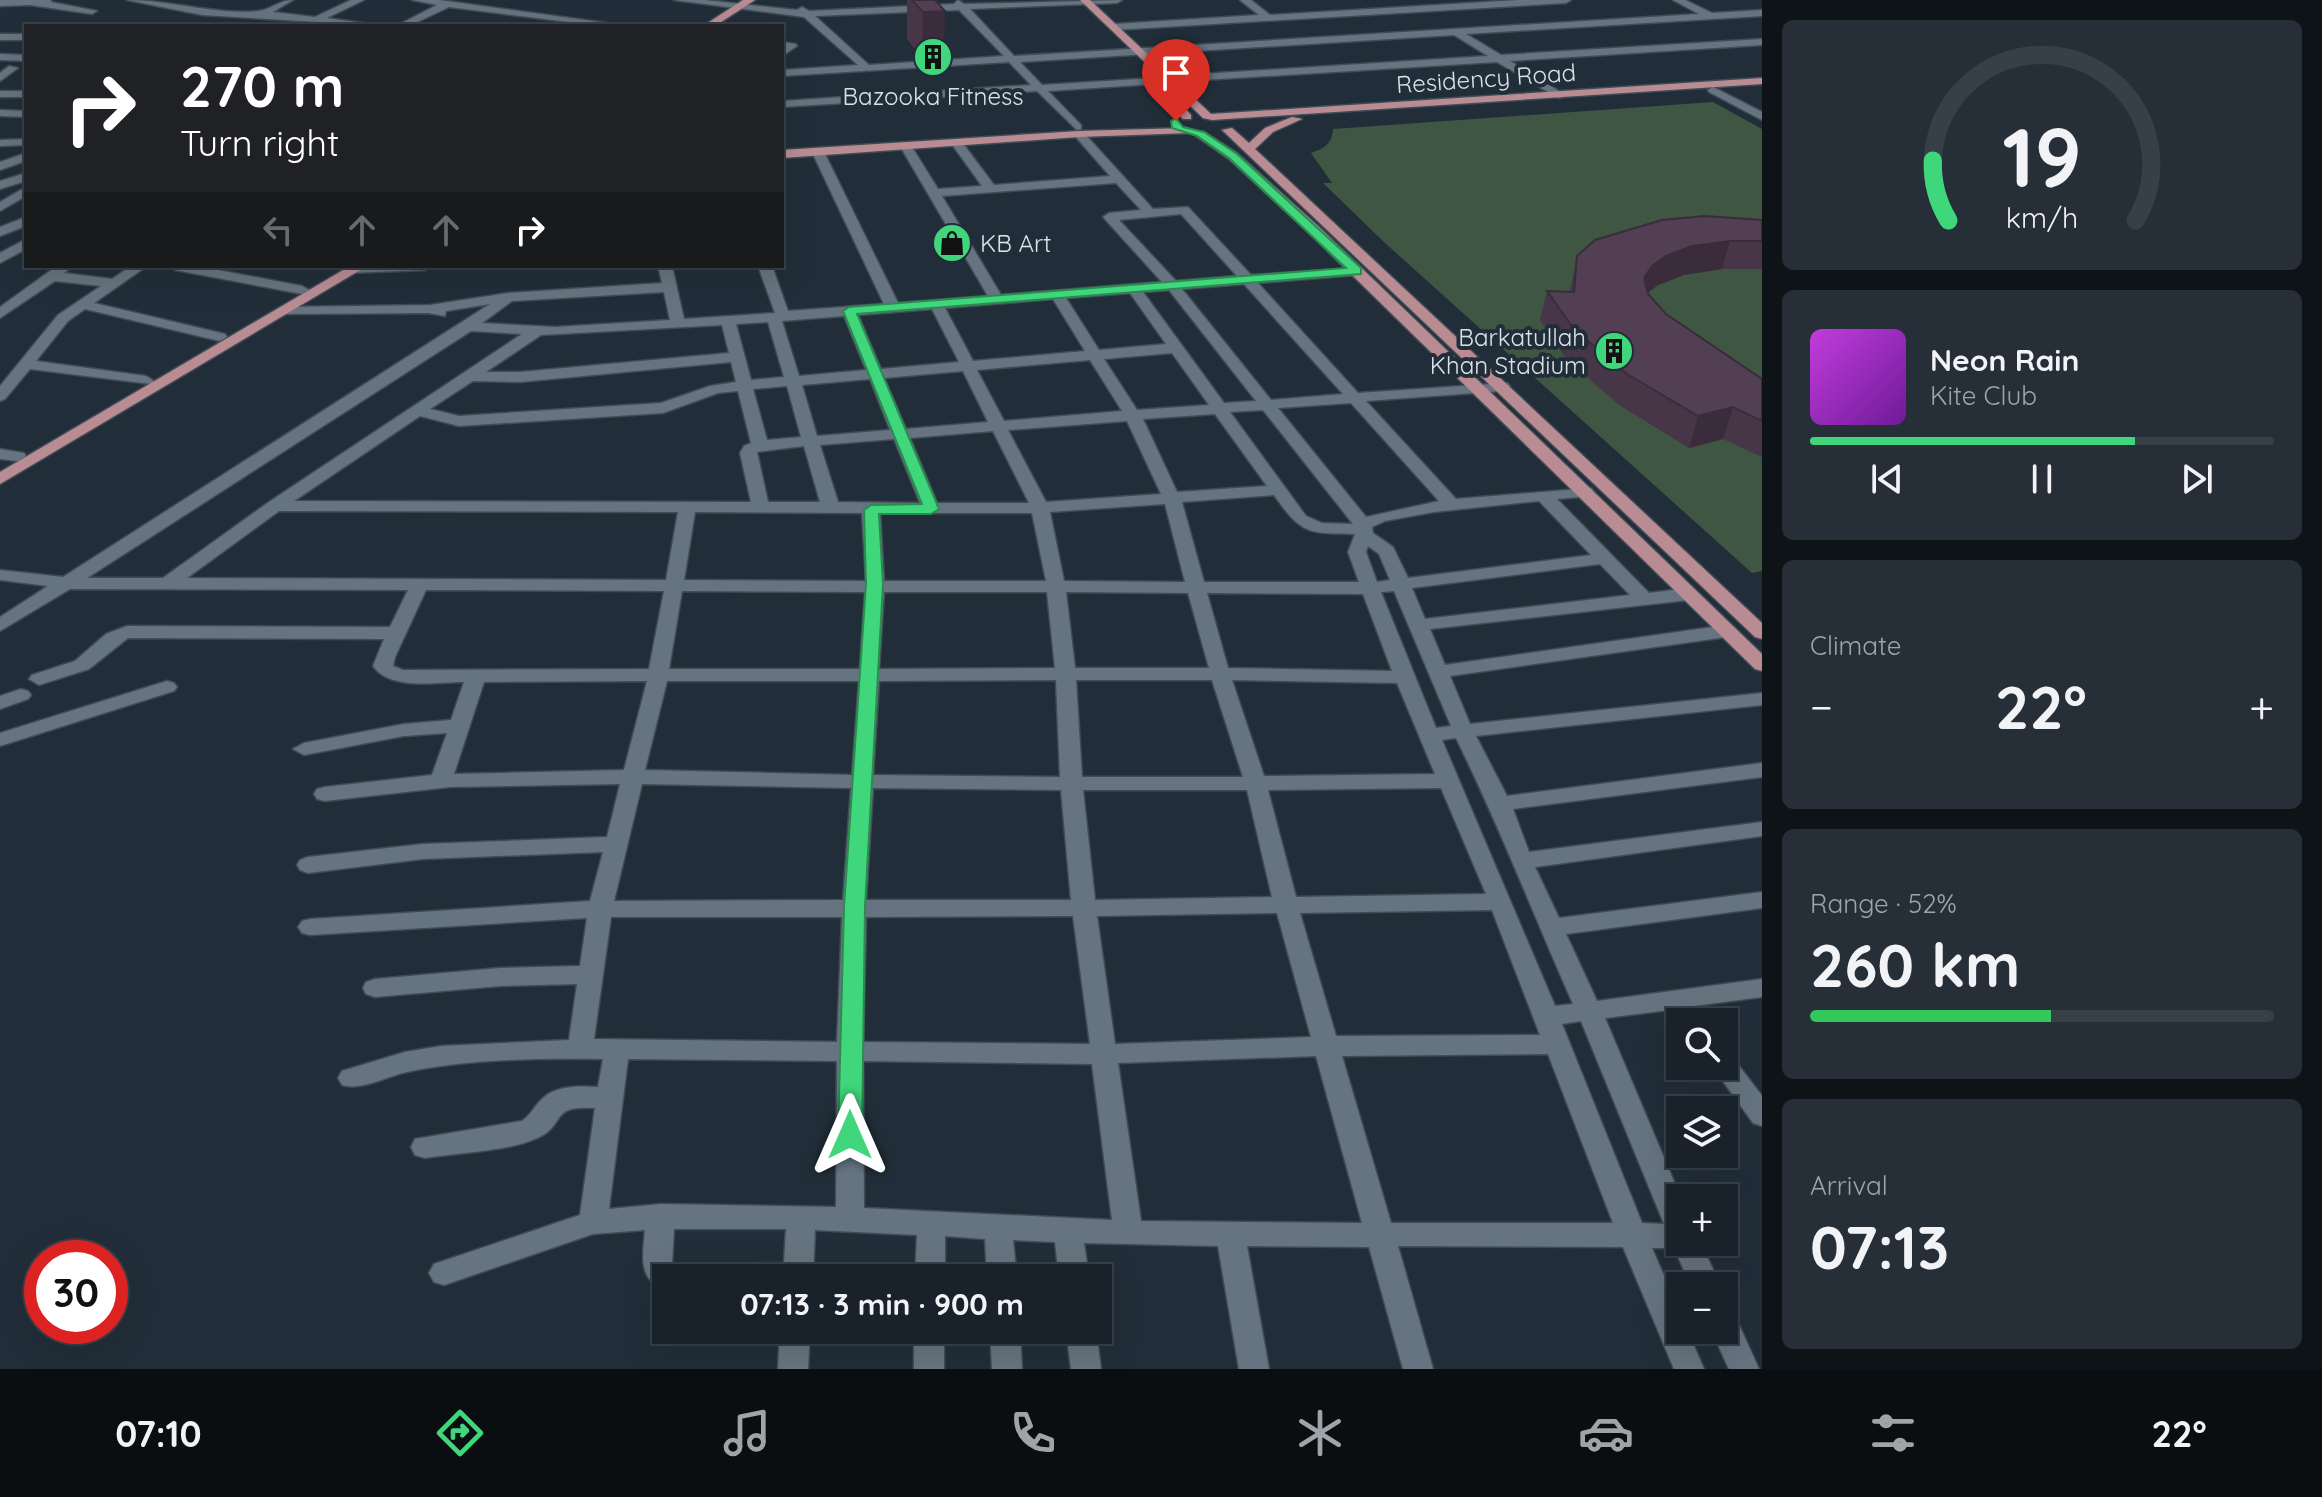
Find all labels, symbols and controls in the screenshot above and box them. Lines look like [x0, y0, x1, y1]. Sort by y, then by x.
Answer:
building icon: Bazooka Fitness [912, 36, 954, 78]
pin [1142, 39, 1210, 121]
text: 270 m [180, 51, 344, 121]
icon: arrive [1154, 51, 1198, 95]
icon: right [48, 56, 152, 160]
street label: Residency Road [1395, 57, 1577, 99]
place label: Bazooka Fitness [842, 81, 1024, 111]
text: 19 [2002, 103, 2082, 207]
text: Turn right [180, 120, 339, 165]
text: km/h [2006, 199, 2078, 235]
icon: left [256, 208, 300, 252]
icon: ahead [340, 208, 384, 252]
icon: ahead [424, 208, 468, 252]
icon: right [508, 208, 552, 252]
shop icon: KB Art [931, 222, 973, 264]
place label: KB Art [980, 228, 1051, 258]
place label: Barkatullah Khan Stadium [1430, 322, 1586, 380]
building icon: Barkatullah Khan Stadium [1593, 330, 1635, 372]
text: Neon Rain [1930, 341, 2079, 379]
text: Kite Club [1930, 379, 2037, 412]
icon: previous [1865, 457, 1909, 501]
icon: pause [2020, 457, 2064, 501]
icon: next [2175, 457, 2219, 501]
text: Climate [1810, 629, 1901, 662]
text: 22° [1995, 669, 2087, 744]
text: − [1810, 679, 1833, 734]
text: + [2249, 679, 2274, 734]
text: Range · 52% [1810, 887, 1957, 920]
text: 260 km [1810, 927, 2020, 1002]
map controls [1666, 1008, 1738, 1344]
button: search [1666, 1008, 1738, 1080]
position arrow [808, 1093, 892, 1177]
button: layers [1666, 1096, 1738, 1168]
text: Arrival [1810, 1169, 1888, 1202]
button: + [1666, 1184, 1738, 1256]
text: 07:13 [1810, 1209, 1949, 1284]
speed limit sign: 30 [24, 1240, 128, 1344]
button: − [1666, 1272, 1738, 1344]
text: 07:13 · 3 min · 900 m [740, 1285, 1024, 1323]
icon: directions [432, 1405, 488, 1461]
icon: music [719, 1405, 775, 1461]
icon: phone [1005, 1405, 1061, 1461]
icon: climate [1292, 1405, 1348, 1461]
icon: car [1578, 1405, 1634, 1461]
icon: filters [1865, 1405, 1921, 1461]
text: 07:10 [115, 1411, 202, 1456]
text: 22° [2152, 1411, 2207, 1456]

